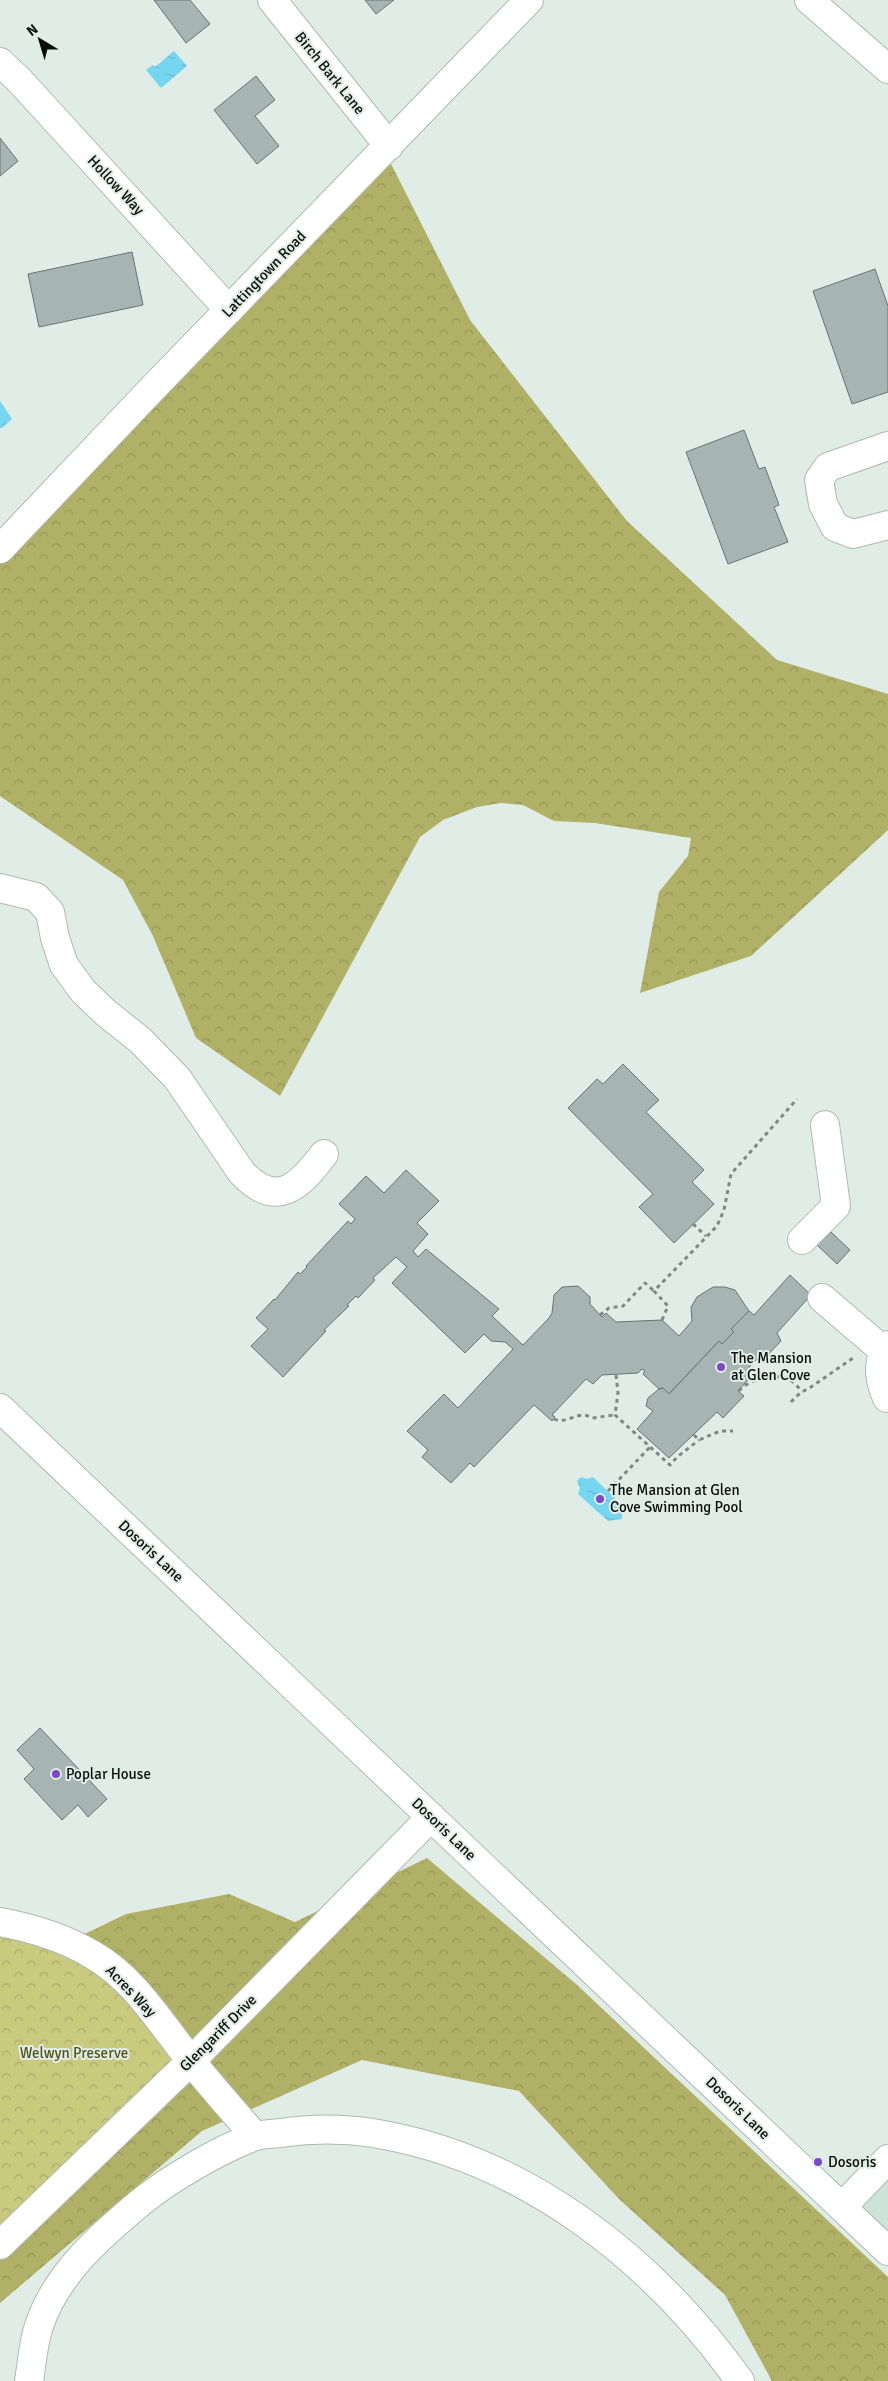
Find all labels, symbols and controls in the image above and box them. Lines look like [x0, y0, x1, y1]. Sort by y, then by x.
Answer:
north arrow [15, 15, 65, 65]
text: N [23, 20, 41, 40]
street label: Birch Bark Lane [291, 28, 369, 118]
street label: Hollow Way [84, 151, 148, 219]
street label: Lattingtown Road [218, 227, 310, 321]
place label: The Mansion at Glen Cove [731, 1349, 812, 1384]
marker: The Mansion at Glen Cove [715, 1361, 727, 1373]
place label: The Mansion at Glen Cove Swimming Pool [610, 1481, 743, 1516]
marker: The Mansion at Glen Cove Swimming Pool [594, 1493, 606, 1505]
street label: Dosoris Lane [115, 1516, 187, 1586]
place label: Poplar House [66, 1765, 151, 1783]
marker: Poplar House [50, 1768, 62, 1780]
street label: Dosoris Lane [408, 1794, 480, 1864]
street label: Acres Way [102, 1961, 160, 2021]
street label: Glengariff Drive [176, 1991, 260, 2075]
park label: Welwyn Preserve [20, 2044, 128, 2062]
street label: Dosoris Lane [702, 2073, 774, 2143]
place label: Dosoris [828, 2153, 877, 2171]
marker: Dosoris [812, 2156, 824, 2168]

